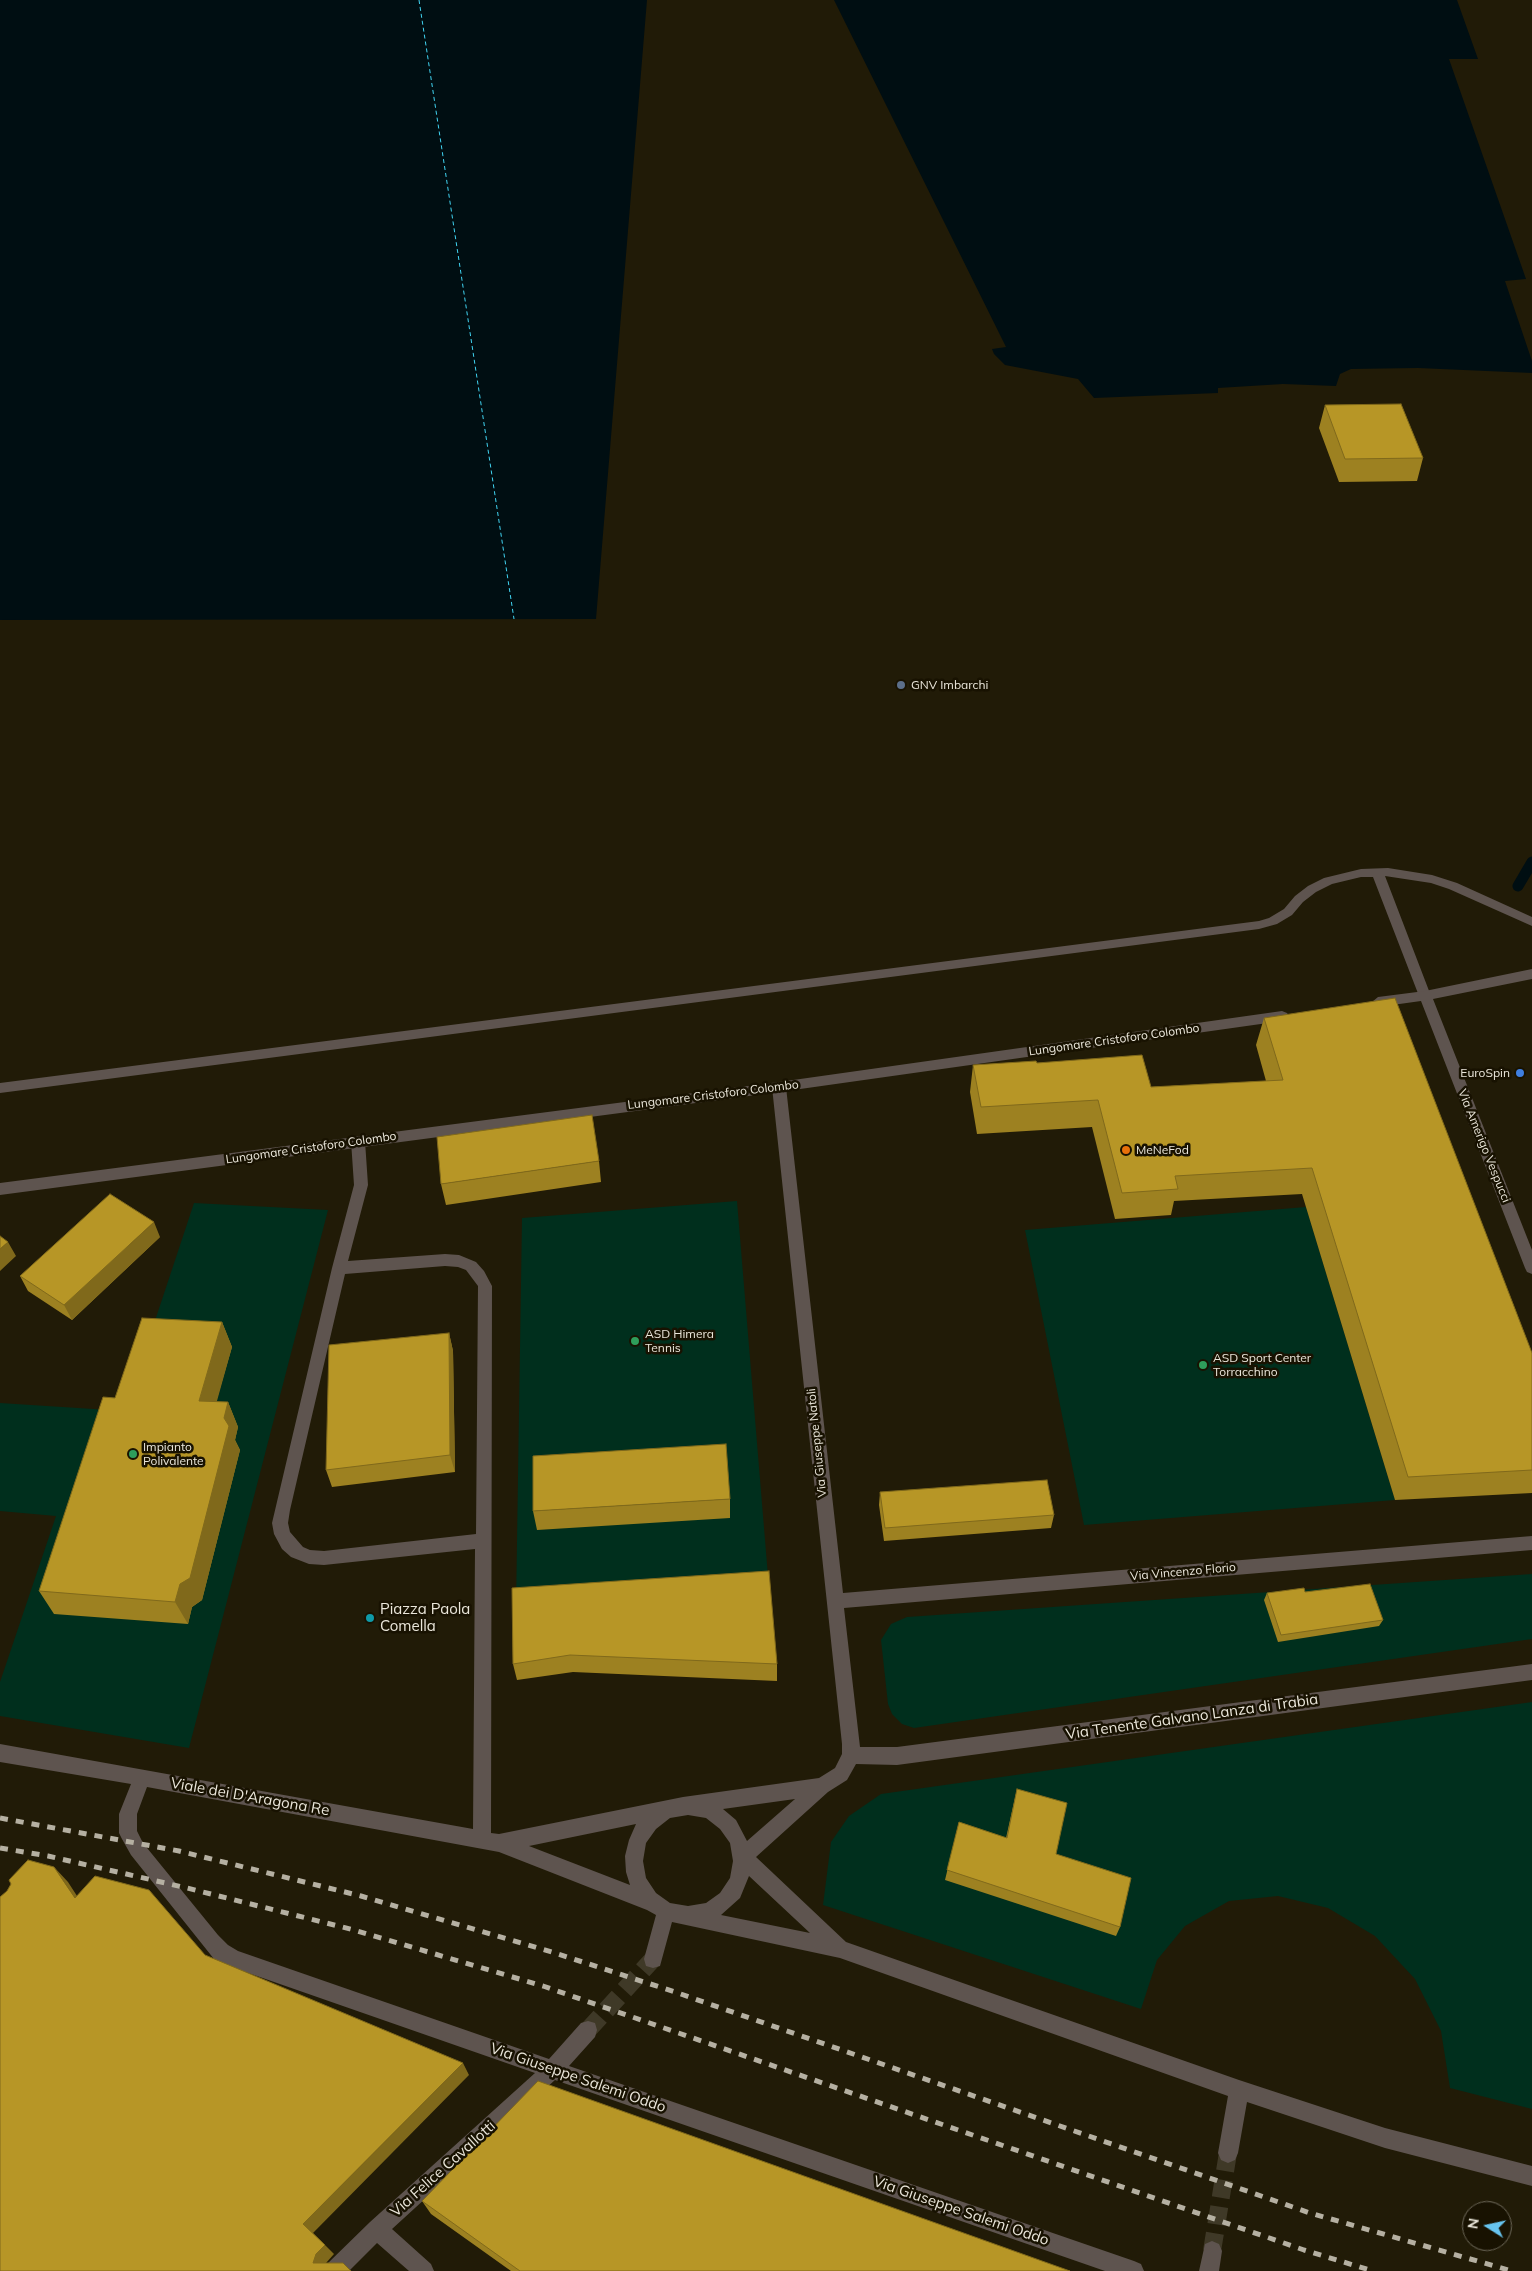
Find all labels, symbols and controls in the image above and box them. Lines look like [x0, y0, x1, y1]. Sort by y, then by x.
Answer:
place label: GNV Imbarchi [911, 678, 988, 692]
marker: GNV Imbarchi [895, 679, 907, 691]
street label: Lungomare Cristoforo Colombo [1028, 1021, 1200, 1059]
place label: EuroSpin [1460, 1066, 1510, 1080]
marker: EuroSpin [1514, 1067, 1526, 1079]
street label: Lungomare Cristoforo Colombo [627, 1077, 799, 1113]
street label: Via Amerigo Vespucci [1455, 1087, 1513, 1205]
street label: Lungomare Cristoforo Colombo [225, 1129, 397, 1167]
place label: MeNeFod [1136, 1143, 1189, 1157]
marker: MeNeFod [1120, 1144, 1132, 1156]
place label: ASD Himera Tennis [645, 1327, 714, 1355]
marker: ASD Himera Tennis [629, 1335, 641, 1347]
place label: ASD Sport Center Torracchino [1213, 1351, 1311, 1379]
marker: ASD Sport Center Torracchino [1197, 1359, 1209, 1371]
street label: Via Giuseppe Natoli [804, 1388, 830, 1498]
place label: Impianto Polivalente [143, 1440, 204, 1468]
marker: Impianto Polivalente [127, 1448, 139, 1460]
street label: Via Vincenzo Florio [1130, 1560, 1236, 1584]
place label: Piazza Paola Comella [380, 1600, 470, 1635]
marker: Piazza Paola Comella [364, 1612, 376, 1624]
street label: Via Tenente Galvano Lanza di Trabia [1065, 1690, 1319, 1744]
street label: Viale dei D'Aragona Re [169, 1774, 331, 1820]
street label: Via Giuseppe Salemi Oddo [488, 2039, 668, 2117]
street label: Via Felice Cavallotti [387, 2117, 499, 2221]
street label: Via Giuseppe Salemi Oddo [871, 2172, 1051, 2250]
north arrow [1462, 2201, 1512, 2251]
text: N [1463, 2217, 1483, 2230]

